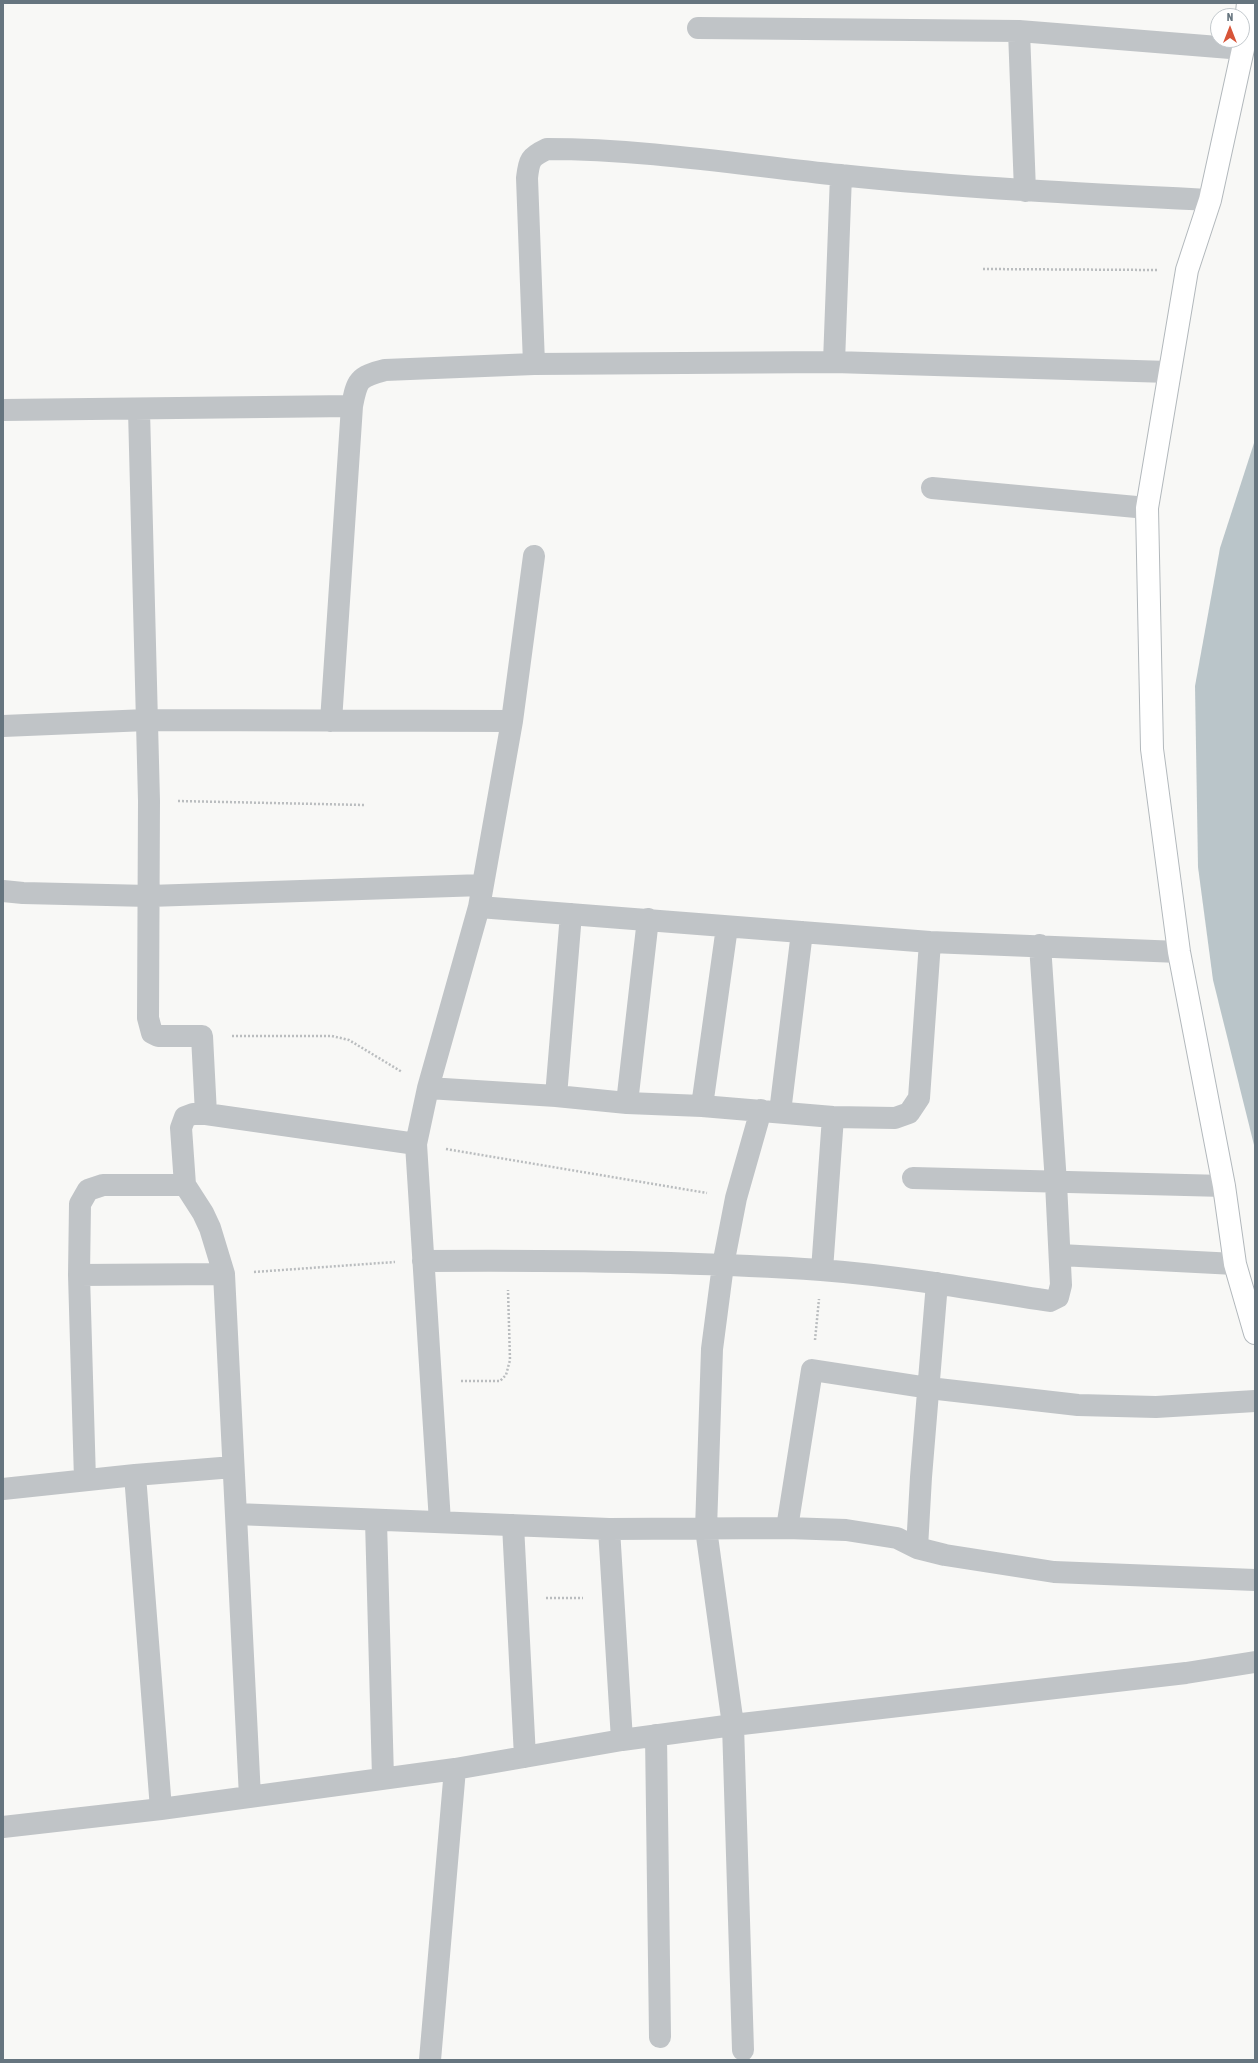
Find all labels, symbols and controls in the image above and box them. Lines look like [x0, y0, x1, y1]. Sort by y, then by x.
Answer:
north arrow [1210, 8, 1250, 48]
text: N [1227, 11, 1233, 23]

